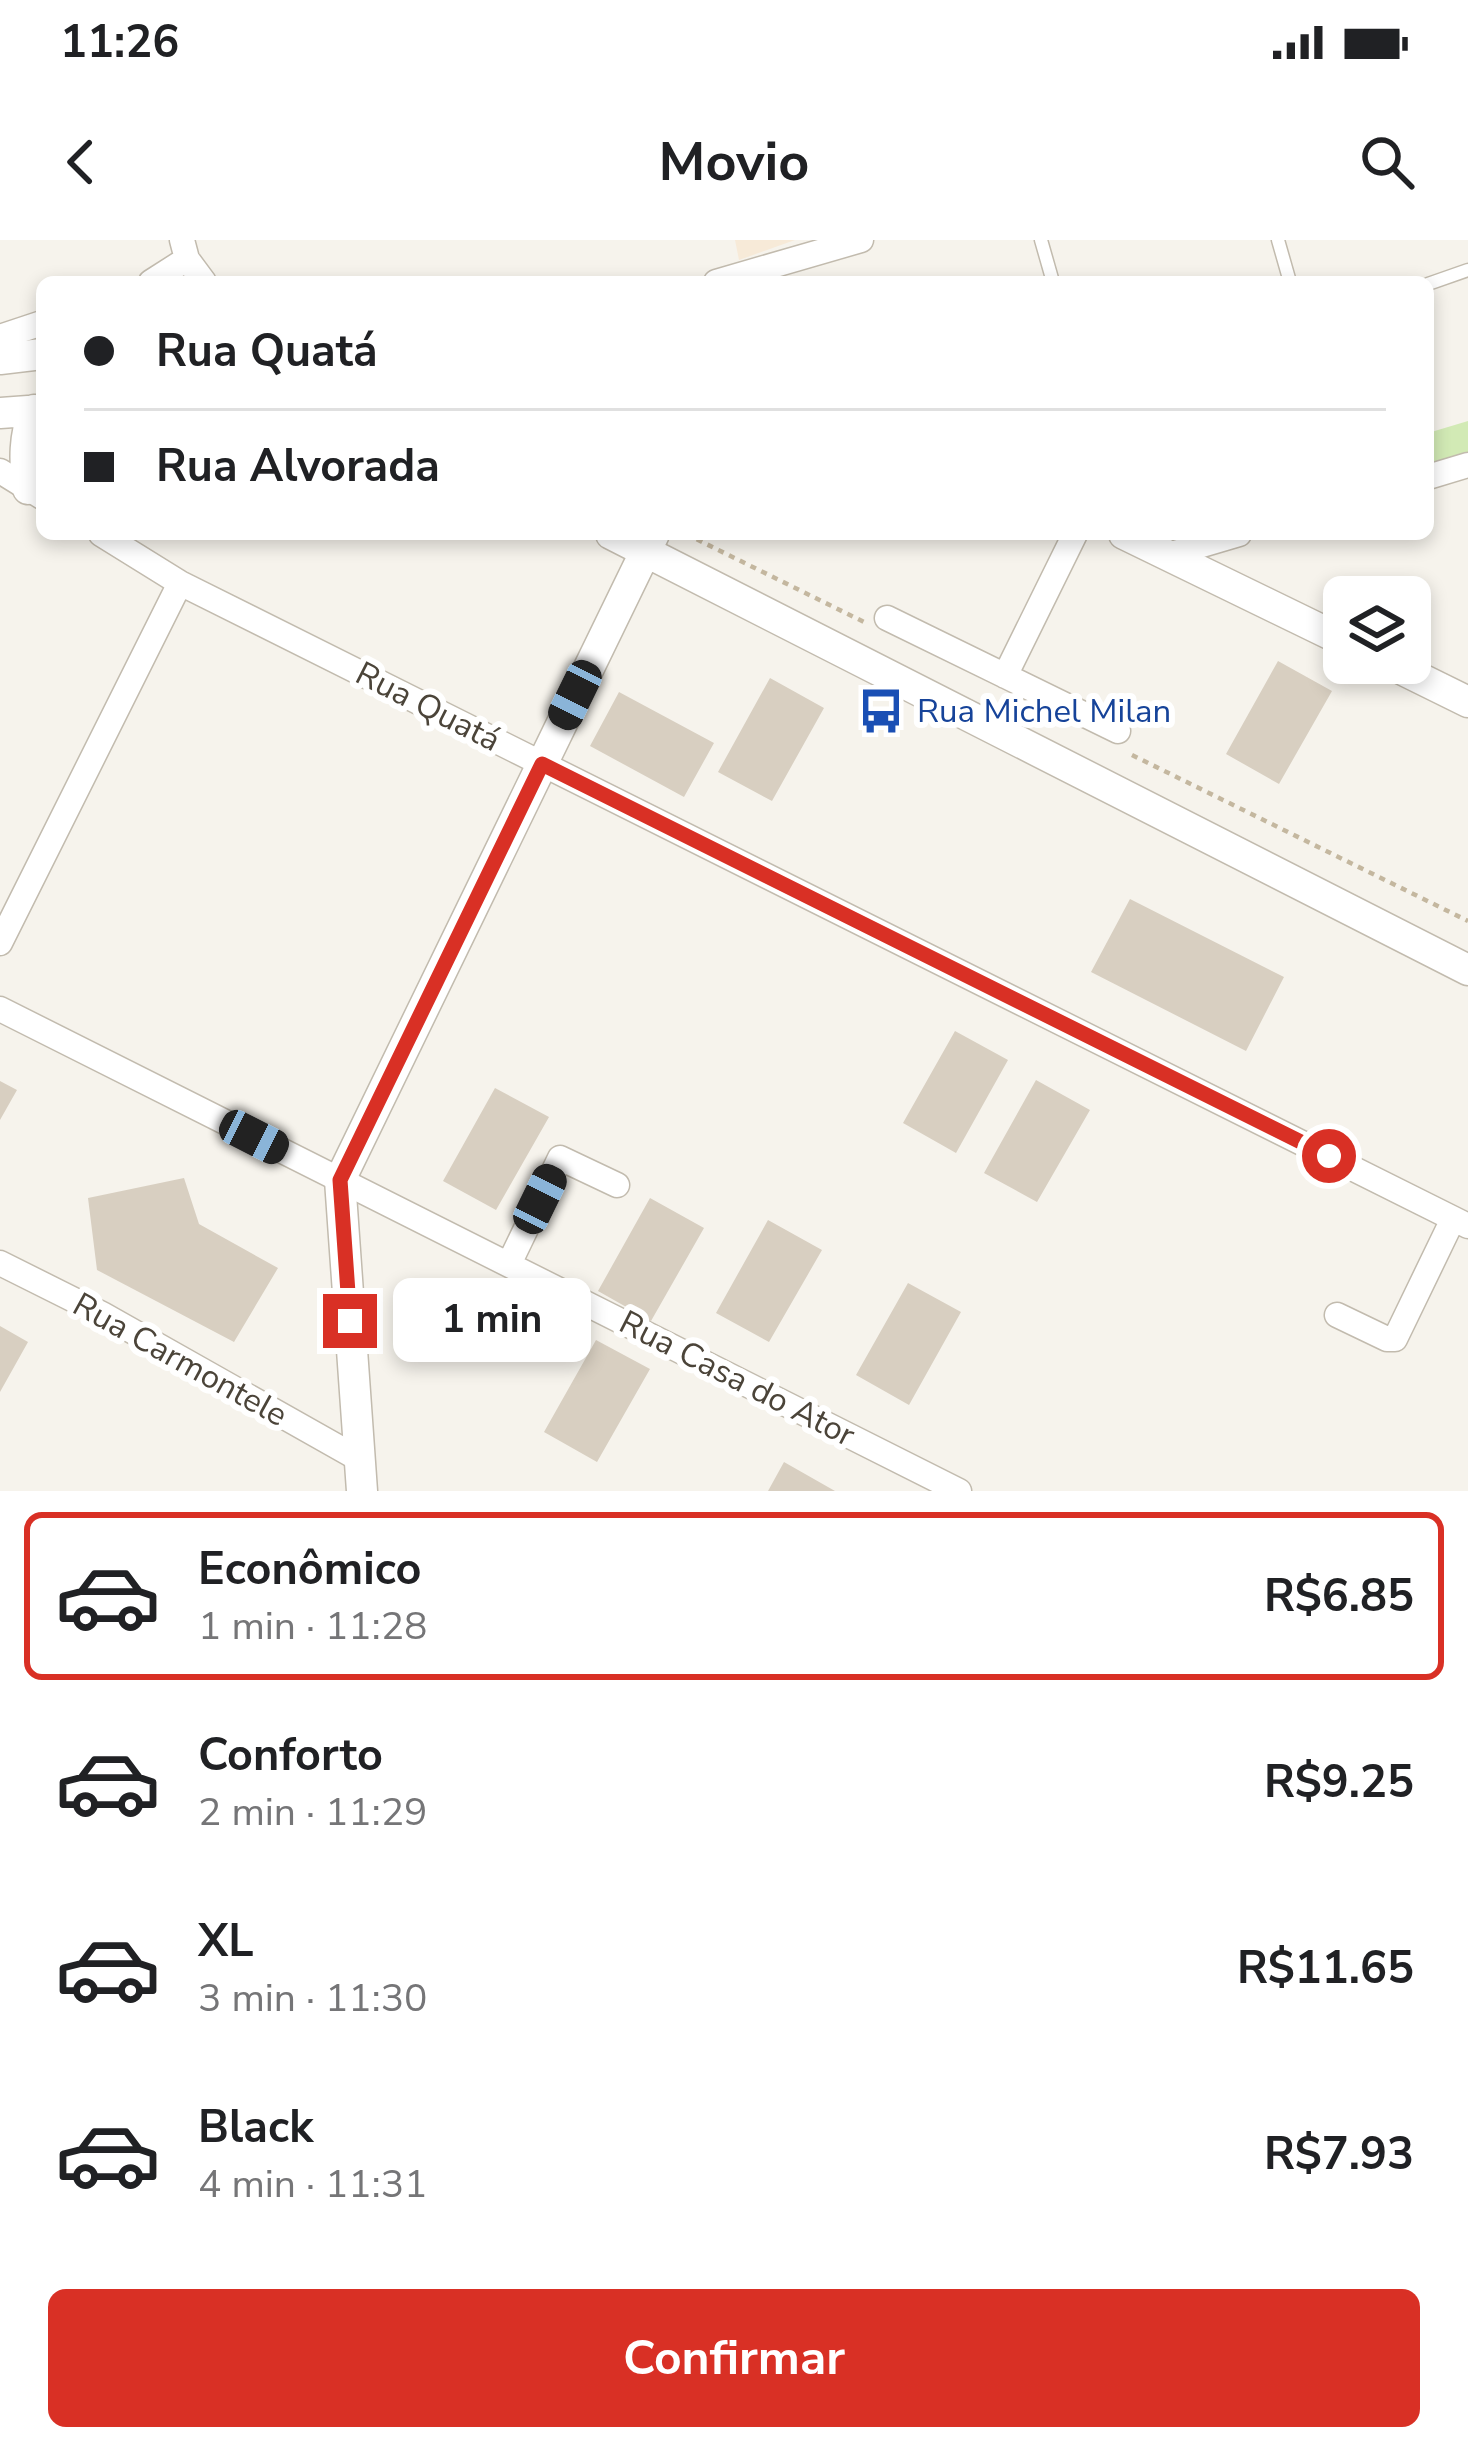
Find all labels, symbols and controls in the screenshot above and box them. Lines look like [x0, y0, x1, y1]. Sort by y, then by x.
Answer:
text: 11:26 [60, 12, 179, 73]
text: Movio [659, 125, 809, 199]
icon: back [48, 129, 114, 195]
icon: search [1354, 129, 1420, 195]
text: Rua Quatá [156, 321, 378, 382]
text: Rua Alvorada [156, 436, 440, 497]
map controls [1323, 576, 1431, 684]
button: layers [1323, 576, 1431, 684]
street label: Rua Quatá [348, 651, 508, 763]
car [543, 655, 607, 735]
bus stop icon: Rua Michel Milan [856, 686, 906, 736]
place label: Rua Michel Milan [917, 689, 1171, 734]
car [214, 1105, 294, 1169]
route start [1302, 1129, 1356, 1183]
car [508, 1159, 572, 1239]
callout: 1 min [392, 1279, 590, 1363]
street label: Rua Carmontele [65, 1282, 295, 1438]
text: 1 min [442, 1293, 542, 1346]
route end [323, 1294, 377, 1348]
street label: Rua Casa do Ator [611, 1300, 863, 1458]
text: Econômico [198, 1539, 421, 1600]
icon: car [54, 1542, 162, 1650]
text: R$6.85 [1264, 1566, 1414, 1627]
text: 1 min · 11:28 [198, 1600, 427, 1653]
text: Conforto [198, 1725, 383, 1786]
icon: car [54, 1728, 162, 1836]
text: R$9.25 [1264, 1752, 1414, 1813]
text: 2 min · 11:29 [198, 1786, 427, 1839]
text: XL [198, 1911, 254, 1972]
icon: car [54, 1914, 162, 2022]
text: R$11.65 [1237, 1938, 1414, 1999]
text: 3 min · 11:30 [198, 1972, 427, 2025]
text: Black [198, 2097, 313, 2158]
icon: car [54, 2100, 162, 2208]
text: R$7.93 [1264, 2124, 1414, 2185]
text: 4 min · 11:31 [198, 2158, 427, 2211]
button: Confirmar [48, 2289, 1420, 2427]

